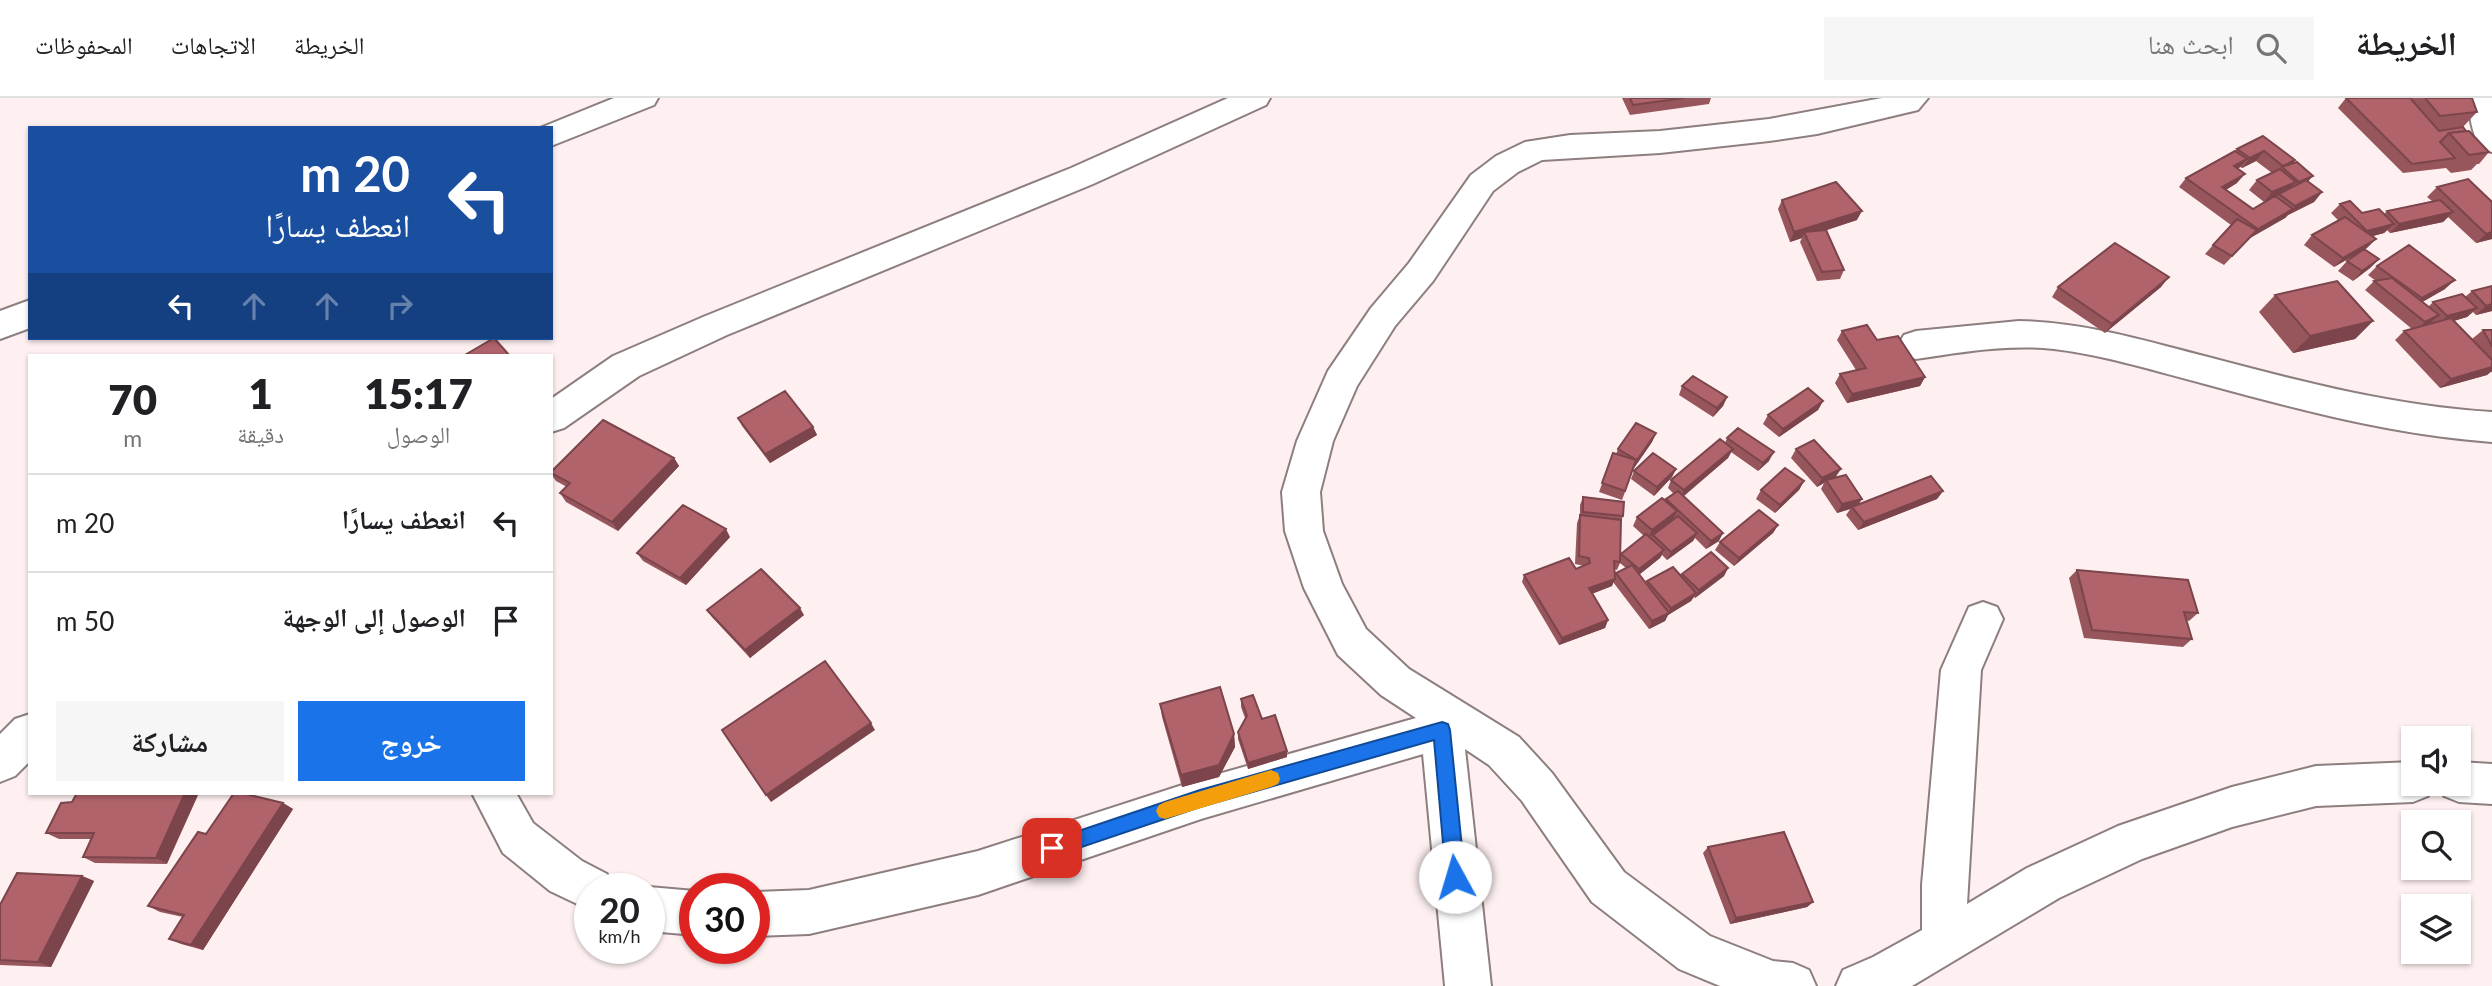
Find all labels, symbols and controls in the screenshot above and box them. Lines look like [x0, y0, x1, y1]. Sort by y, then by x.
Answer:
search box [1824, 17, 2314, 80]
text: الخريطة [2356, 22, 2457, 62]
text: ابحث هنا [2148, 28, 2234, 60]
icon: search [2252, 29, 2290, 67]
text: المحفوظات [35, 30, 133, 59]
text: الاتجاهات [171, 30, 256, 59]
text: الخريطة [294, 30, 365, 59]
text: 20 m [300, 144, 410, 202]
icon: left [434, 154, 525, 245]
text: انعطف يسارًا [266, 205, 410, 244]
icon: left [162, 287, 200, 325]
icon: ahead [235, 287, 273, 325]
icon: ahead [308, 287, 346, 325]
icon: right [381, 287, 419, 325]
text: 1 [248, 368, 273, 418]
text: 15:17 [364, 368, 473, 418]
text: 70 [108, 374, 157, 424]
text: دقيقة [237, 420, 284, 448]
text: الوصول [387, 420, 450, 448]
text: m [123, 424, 142, 452]
text: انعطف يسارًا [342, 503, 466, 535]
icon: left [487, 504, 525, 542]
text: 20 m [56, 507, 114, 539]
text: الوصول إلى الوجهة [282, 601, 466, 633]
icon: arrive [487, 602, 525, 640]
text: 50 m [56, 605, 114, 637]
button: مشاركة [56, 701, 284, 781]
button: خروج [298, 701, 525, 781]
map controls [2401, 726, 2471, 964]
button: sound [2401, 726, 2471, 796]
button: search [2401, 810, 2471, 880]
pin [1022, 818, 1082, 878]
icon: arrive [1033, 829, 1071, 867]
position arrow [1418, 840, 1492, 914]
speed limit sign: 30 [679, 873, 770, 964]
text: 20 [599, 888, 640, 930]
button: layers [2401, 894, 2471, 964]
text: km/h [598, 925, 641, 947]

